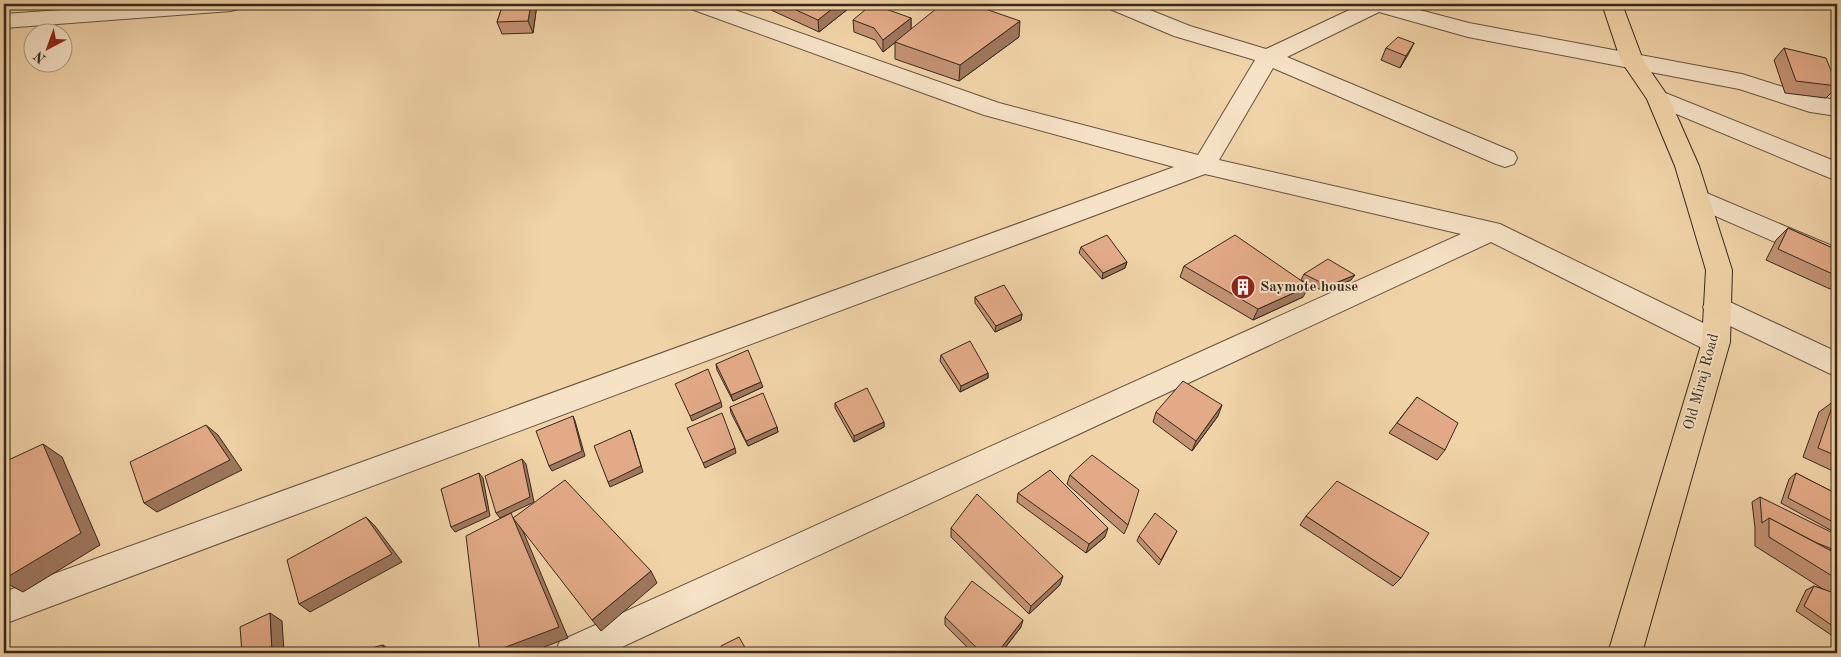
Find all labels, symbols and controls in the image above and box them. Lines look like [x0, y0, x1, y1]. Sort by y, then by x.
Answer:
north arrow [22, 22, 72, 72]
text: N [31, 48, 49, 66]
building icon: Saymote house [1230, 274, 1256, 300]
place label: Saymote house [1260, 280, 1358, 295]
street label: Old Miraj Road [1682, 332, 1722, 432]

